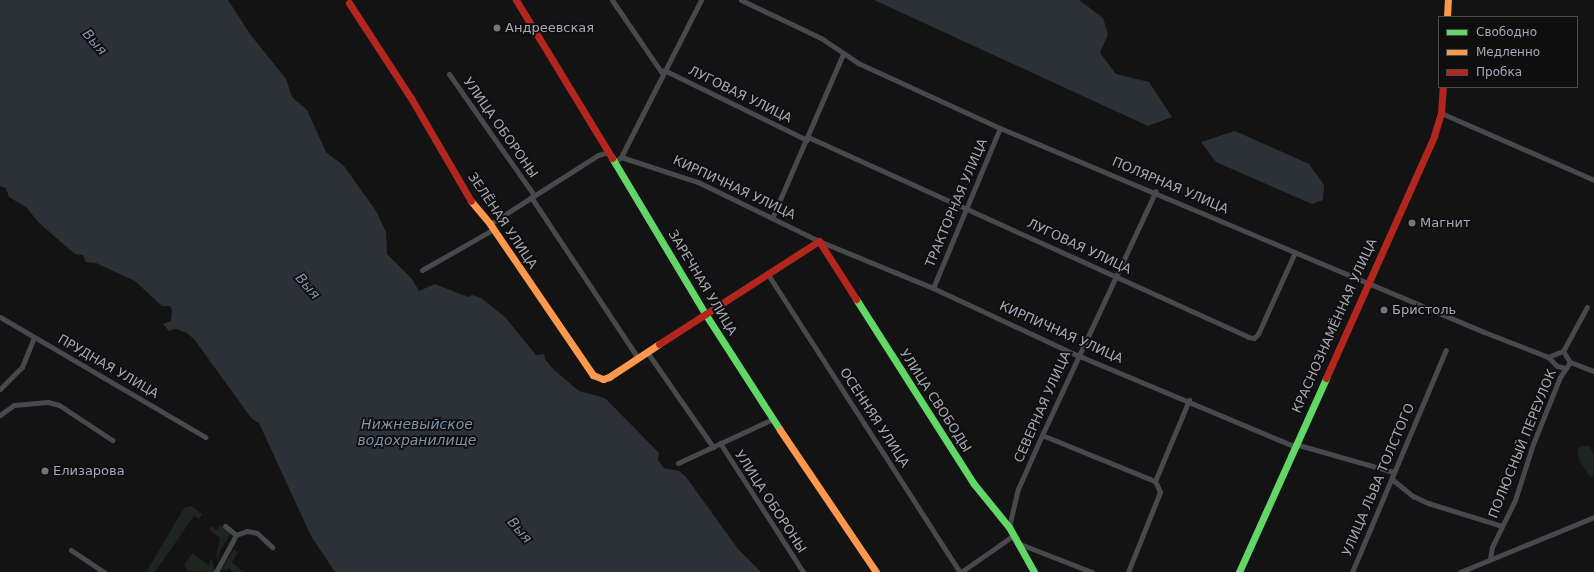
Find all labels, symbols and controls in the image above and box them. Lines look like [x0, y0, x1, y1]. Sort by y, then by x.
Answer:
legend [1438, 16, 1578, 88]
place label: Андреевская [505, 20, 594, 36]
marker: Андреевская [492, 23, 502, 33]
text: Свободно [1476, 25, 1537, 39]
water label: Выя [79, 26, 111, 58]
text: Медленно [1476, 45, 1540, 59]
street label: ЛУГОВАЯ УЛИЦА [686, 63, 794, 127]
text: Пробка [1476, 65, 1522, 79]
street label: УЛИЦА ОБОРОНЫ [459, 75, 541, 181]
street label: ТРАКТОРНАЯ УЛИЦА [923, 136, 991, 270]
street label: КИРПИЧНАЯ УЛИЦА [670, 153, 798, 223]
street label: ПОЛЯРНАЯ УЛИЦА [1109, 154, 1231, 218]
street label: ЗЕЛЁНАЯ УЛИЦА [464, 170, 540, 272]
place label: Магнит [1420, 215, 1471, 231]
street label: ЛУГОВАЯ УЛИЦА [1024, 216, 1134, 278]
marker: Магнит [1407, 218, 1417, 228]
street label: ЗАРЕЧНАЯ УЛИЦА [664, 227, 740, 339]
street label: КРАСНОЗНАМЁННАЯ УЛИЦА [1289, 236, 1381, 416]
water label: Выя [292, 270, 324, 302]
street label: КИРПИЧНАЯ УЛИЦА [997, 299, 1125, 367]
place label: Бристоль [1392, 302, 1456, 318]
marker: Бристоль [1379, 305, 1389, 315]
street label: ПРУДНАЯ УЛИЦА [55, 332, 161, 402]
street label: УЛИЦА СВОБОДЫ [896, 347, 974, 455]
street label: СЕВЕРНАЯ УЛИЦА [1011, 349, 1075, 465]
street label: ОСЕННЯЯ УЛИЦА [836, 365, 912, 471]
street label: ПОЛЮСНЫЙ ПЕРЕУЛОК [1486, 367, 1560, 521]
street label: УЛИЦА ЛЬВА ТОЛСТОГО [1340, 401, 1418, 559]
water label: Нижневыйское водохранилище [358, 416, 476, 448]
street label: УЛИЦА ОБОРОНЫ [731, 448, 809, 556]
place label: Елизарова [53, 463, 125, 479]
marker: Елизарова [40, 466, 50, 476]
water label: Выя [504, 514, 536, 546]

